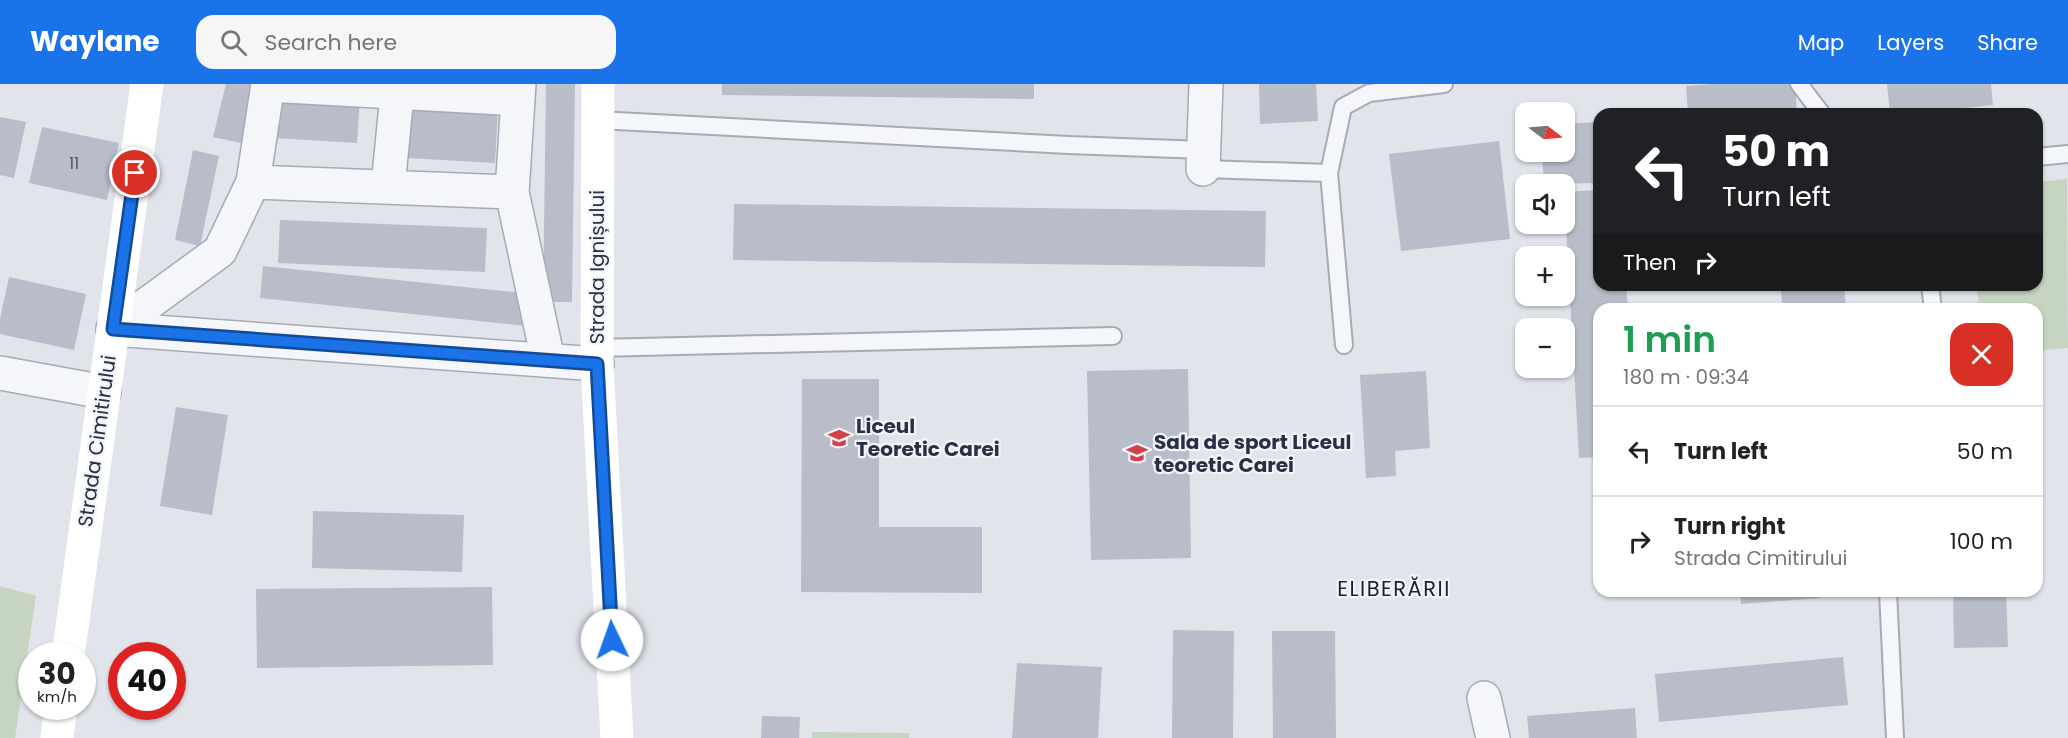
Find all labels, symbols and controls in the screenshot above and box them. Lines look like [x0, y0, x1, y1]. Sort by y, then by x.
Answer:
search box [196, 15, 616, 69]
text: Waylane [30, 22, 160, 61]
icon: search [217, 26, 250, 59]
text: Search here [265, 27, 397, 58]
text: Map [1798, 28, 1844, 57]
text: Layers [1877, 28, 1944, 57]
text: Share [1977, 28, 2038, 57]
north arrow [1515, 102, 1575, 162]
map controls [1515, 102, 1575, 378]
text: 50 m [1722, 122, 1830, 181]
icon: left [1623, 132, 1701, 210]
pin [109, 147, 160, 198]
house number: 11 [69, 152, 79, 175]
icon: arrive [118, 156, 151, 189]
button: sound [1515, 174, 1575, 234]
text: Turn left [1722, 178, 1831, 215]
street label: Strada Ignișului [583, 190, 611, 344]
button: + [1515, 246, 1575, 306]
icon: right [1689, 246, 1722, 279]
text: Then [1623, 247, 1677, 278]
text: 1 min [1623, 314, 1716, 365]
button: − [1515, 318, 1575, 378]
button: close [1950, 323, 2013, 386]
street label: Strada Cimitirului [71, 353, 123, 529]
text: 180 m · 09:34 [1623, 363, 1749, 391]
place label: Liceul Teoretic Carei [856, 412, 1000, 463]
school or university icon: Liceul Teoretic Carei [827, 426, 851, 450]
place label: Sala de sport Liceul teoretic Carei [1154, 428, 1351, 479]
icon: left [1623, 435, 1656, 468]
text: Turn left [1674, 436, 1768, 467]
text: 50 m [1957, 436, 2013, 467]
school or university icon: Sala de sport Liceul teoretic Carei [1125, 441, 1149, 465]
text: Turn right [1674, 511, 1785, 542]
icon: right [1623, 525, 1656, 558]
text: 100 m [1950, 526, 2013, 557]
text: Strada Cimitirului [1674, 544, 1847, 572]
district label: ELIBERĂRII [1337, 574, 1451, 603]
position arrow [580, 608, 644, 672]
speed limit sign: 40 [108, 642, 186, 720]
text: 30 [38, 652, 76, 695]
text: km/h [37, 686, 77, 707]

